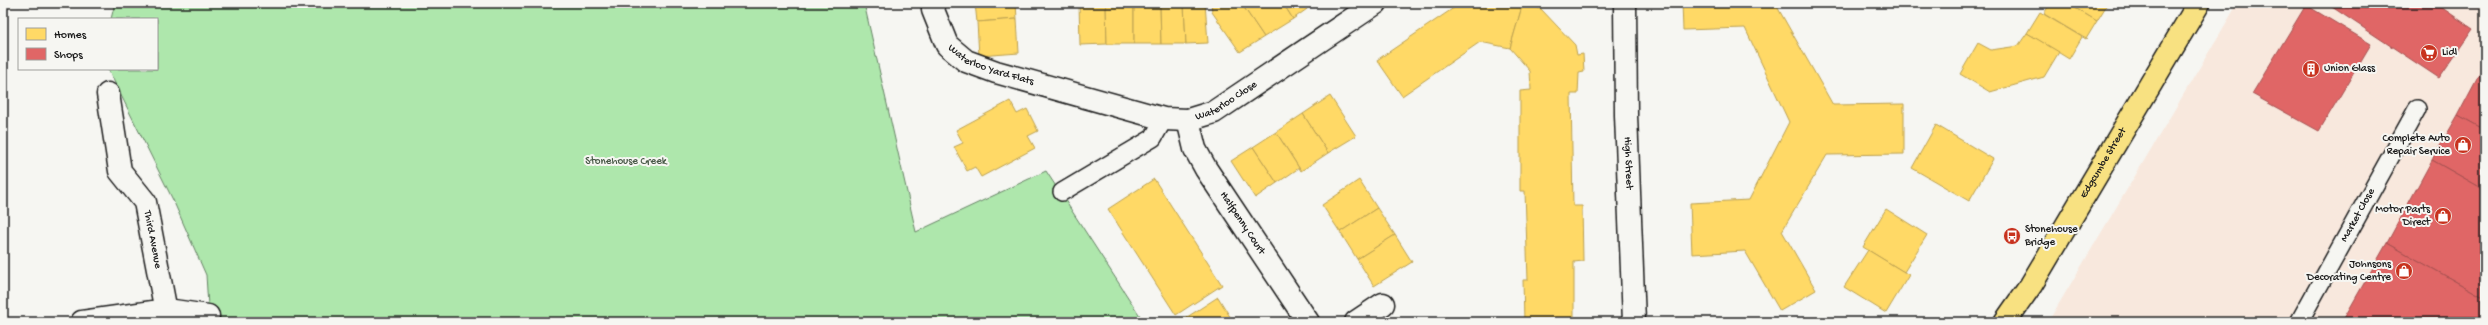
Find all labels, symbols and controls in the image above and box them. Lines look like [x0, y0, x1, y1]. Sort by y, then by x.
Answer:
legend [18, 18, 158, 70]
text: Homes [54, 29, 87, 43]
street label: Waterloo Yard Flats [945, 42, 1036, 89]
supermarket icon: Lidl [2419, 43, 2439, 63]
place label: Lidl [2442, 47, 2458, 59]
text: Shops [54, 49, 83, 63]
building icon: Union Glass [2301, 59, 2321, 79]
place label: Union Glass [2324, 63, 2376, 75]
street label: Waterloo Close [1194, 78, 1260, 123]
street label: Edgcumbe Street [2078, 125, 2130, 201]
place label: Complete Auto Repair Service [2382, 133, 2450, 158]
shop icon: Complete Auto Repair Service [2453, 135, 2473, 155]
street label: High Street [1621, 136, 1635, 191]
park label: Stonehouse Creek [585, 156, 668, 168]
street label: Market Close [2339, 186, 2378, 244]
street label: Halfpenny Court [1217, 190, 1268, 258]
place label: Motor Parts Direct [2375, 204, 2432, 229]
shop icon: Motor Parts Direct [2433, 206, 2453, 226]
street label: Third Avenue [141, 209, 164, 270]
place label: Stonehouse Bridge [2024, 224, 2078, 249]
bus stop icon: Stonehouse Bridge [2002, 226, 2022, 246]
place label: Johnsons Decorating Centre [2306, 259, 2392, 284]
shop icon: Johnsons Decorating Centre [2394, 261, 2414, 281]

